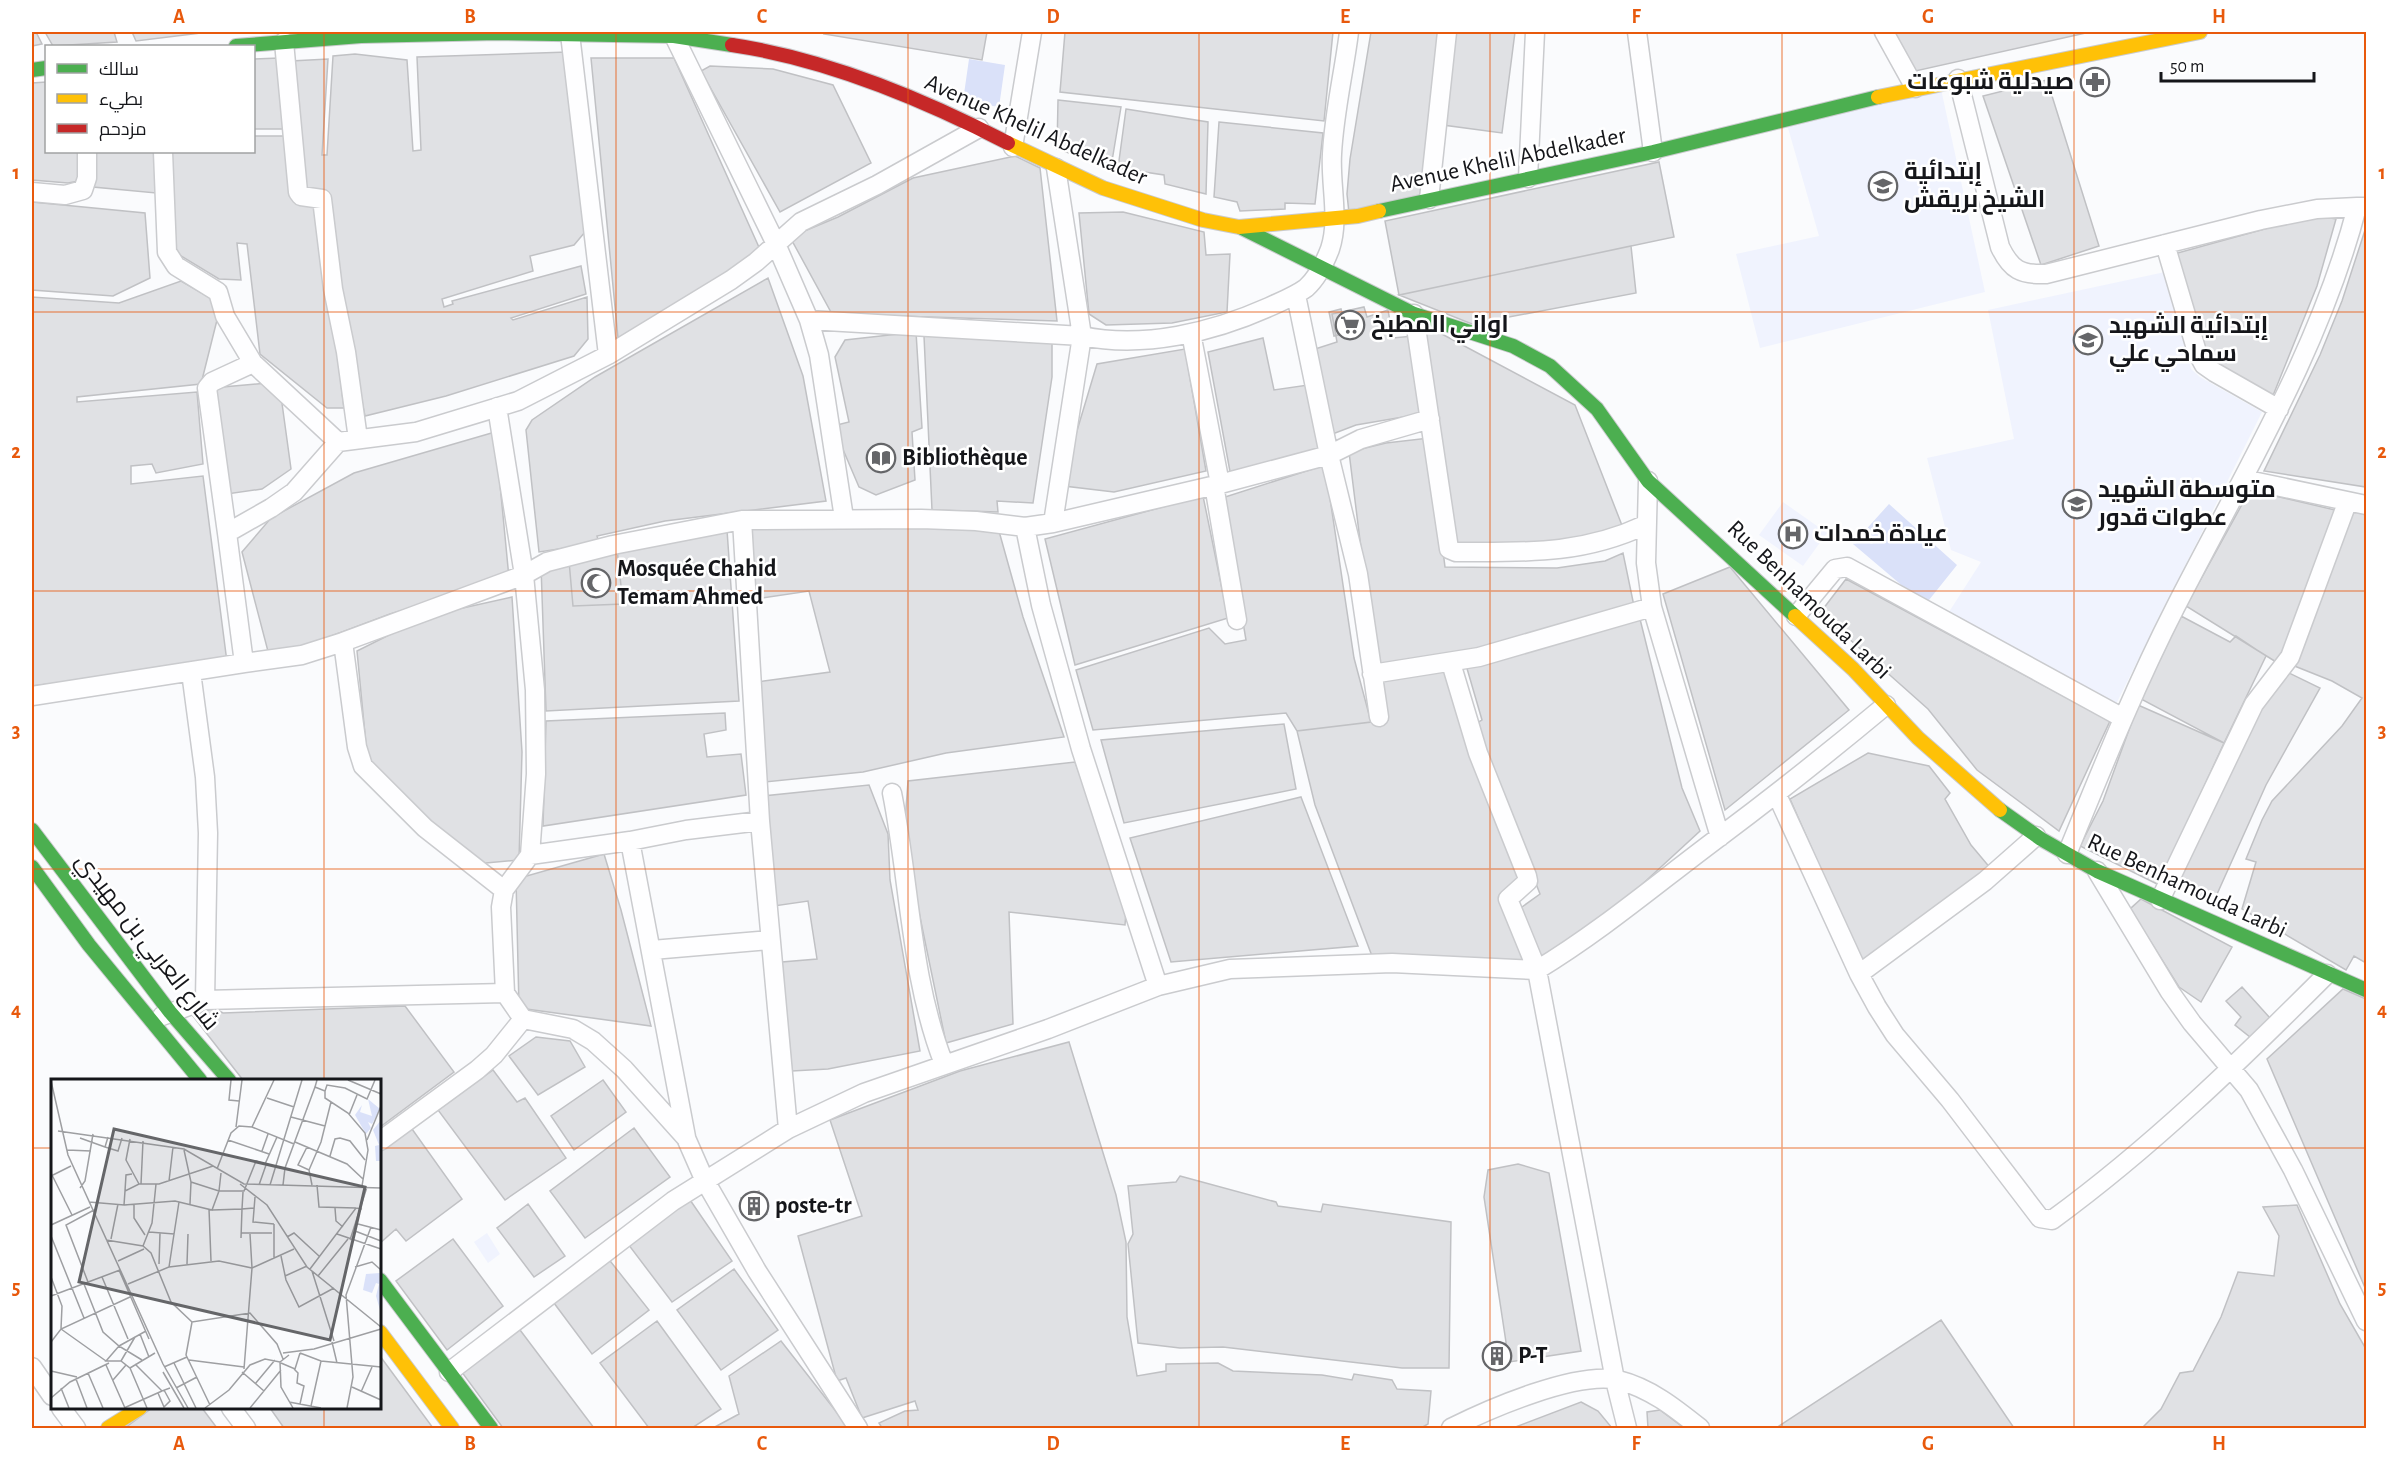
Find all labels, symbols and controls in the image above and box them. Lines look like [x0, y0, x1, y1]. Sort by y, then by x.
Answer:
text: A [173, 7, 185, 27]
text: B [464, 7, 476, 27]
text: C [757, 7, 768, 27]
text: D [1046, 7, 1060, 27]
text: E [1340, 7, 1350, 27]
text: F [1631, 7, 1641, 27]
text: G [1922, 7, 1934, 27]
text: H [2212, 7, 2226, 27]
legend [45, 45, 255, 153]
scale bar [2161, 45, 2314, 83]
text: 50 m [2170, 58, 2204, 76]
text: سالك [99, 61, 139, 79]
pharmacy icon: صيدلية شبوعات [2079, 66, 2111, 98]
place label: صيدلية شبوعات [1907, 68, 2074, 95]
street label: Avenue Khelil Abdelkader [921, 70, 1151, 190]
text: بطيء [99, 91, 143, 113]
text: مزدحم [99, 121, 147, 141]
street label: Avenue Khelil Abdelkader [1388, 123, 1628, 197]
place label: إبتدائية الشيخ بريقش [1904, 159, 2045, 215]
text: 1 [12, 163, 20, 183]
text: 1 [2378, 163, 2386, 183]
school or university icon: إبتدائية الشيخ بريقش [1867, 170, 1899, 202]
supermarket icon: اواني المطبخ [1334, 309, 1366, 341]
place label: إبتدائية الشهيد سماحي علي [2109, 312, 2268, 372]
place label: اواني المطبخ [1371, 313, 1509, 343]
school or university icon: إبتدائية الشهيد سماحي علي [2072, 324, 2104, 356]
text: 2 [11, 442, 21, 462]
library icon: Bibliothèque [865, 442, 897, 474]
text: 2 [2377, 442, 2387, 462]
place label: Bibliothèque [902, 446, 1028, 470]
place label: متوسطة الشهيد عطوات قدور [2097, 476, 2276, 531]
school or university icon: متوسطة الشهيد عطوات قدور [2061, 488, 2093, 520]
street label: Rue Benhamouda Larbi [1723, 516, 1895, 684]
hospital icon: عيادة خمدات [1777, 518, 1809, 550]
place label: عيادة خمدات [1814, 522, 1948, 546]
place label: Mosquée Chahid Temam Ahmed [617, 557, 777, 609]
mosque icon: Mosquée Chahid Temam Ahmed [580, 567, 612, 599]
text: 3 [12, 721, 20, 741]
text: 3 [2378, 721, 2386, 741]
street label: Rue Benhamouda Larbi [2084, 829, 2290, 943]
street label: شارع العربي بن مهيدي [66, 848, 224, 1039]
text: 4 [11, 1000, 21, 1020]
text: 4 [2377, 1000, 2387, 1020]
inset map [51, 1079, 381, 1409]
building icon: poste-tr [738, 1190, 770, 1222]
place label: poste-tr [775, 1194, 852, 1218]
text: 5 [12, 1278, 20, 1298]
text: 5 [2378, 1278, 2386, 1298]
building icon: P-T [1481, 1340, 1513, 1372]
place label: P-T [1518, 1344, 1548, 1368]
text: A [173, 1434, 185, 1454]
text: B [464, 1434, 476, 1454]
text: C [757, 1434, 768, 1454]
text: D [1046, 1434, 1060, 1454]
text: E [1340, 1434, 1350, 1454]
text: F [1631, 1434, 1641, 1454]
text: G [1922, 1434, 1934, 1454]
text: H [2212, 1434, 2226, 1454]

